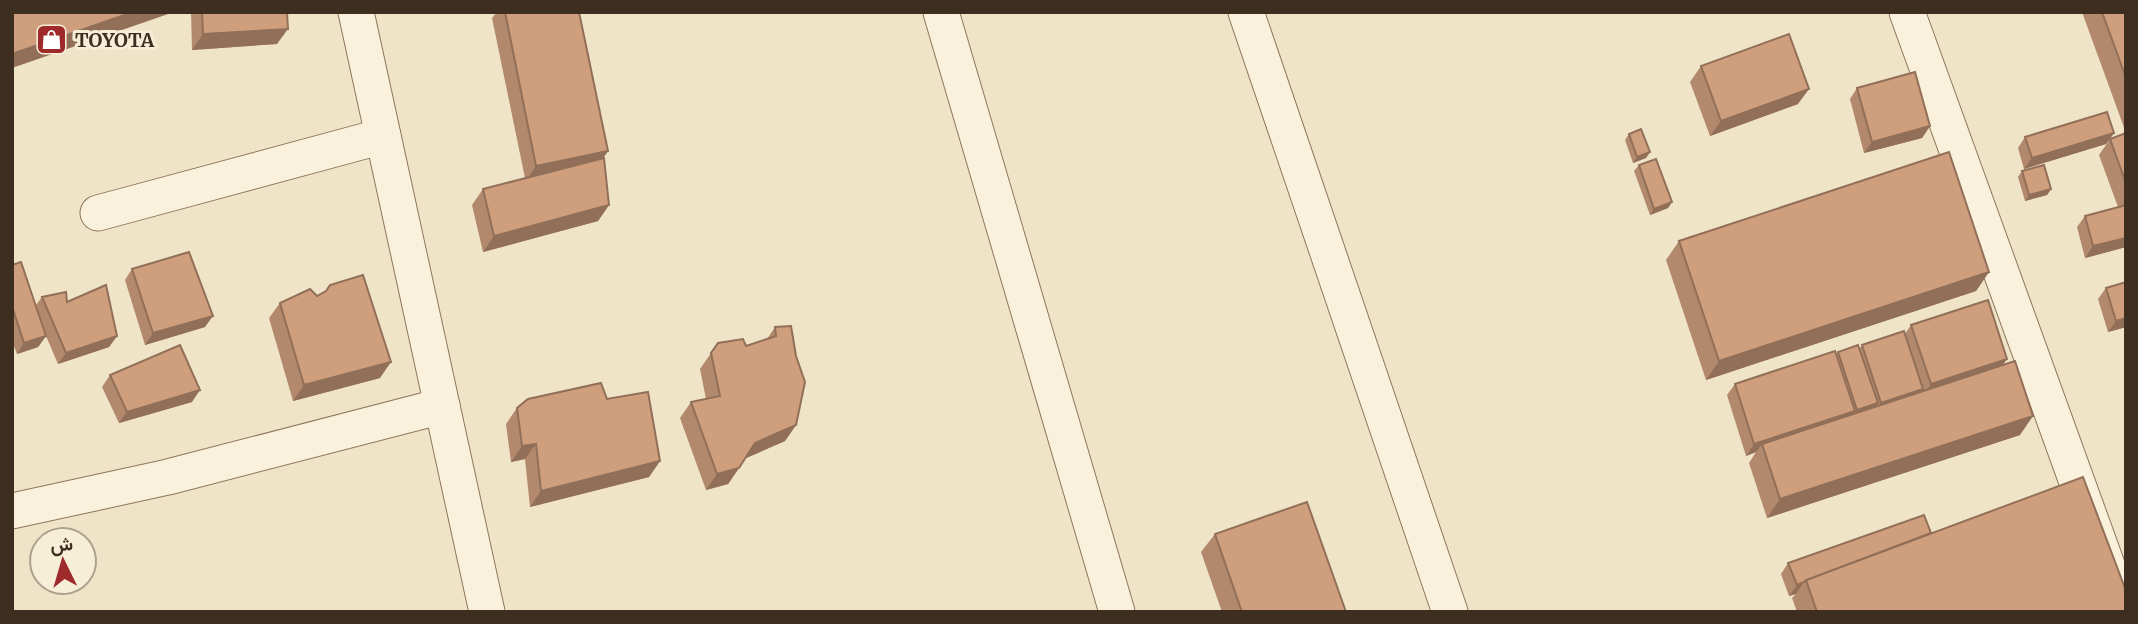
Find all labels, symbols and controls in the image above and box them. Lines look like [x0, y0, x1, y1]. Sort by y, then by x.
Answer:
shop icon: TOYOTA [35, 23, 69, 57]
place label: TOYOTA [75, 28, 155, 52]
north arrow [28, 526, 98, 596]
text: ش [49, 531, 74, 557]

